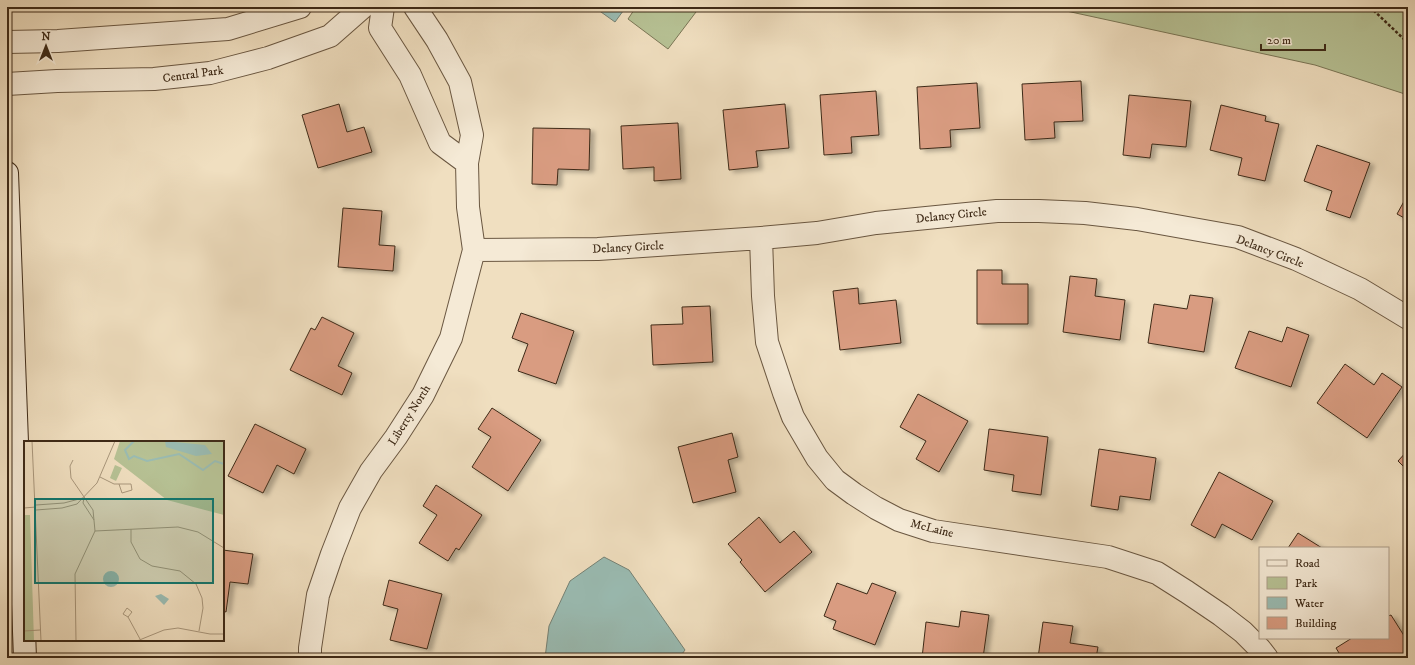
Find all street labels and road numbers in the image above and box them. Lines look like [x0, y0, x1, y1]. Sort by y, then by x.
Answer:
street label: Central Park [162, 63, 224, 86]
street label: Delancy Circle [915, 204, 987, 227]
street label: Delancy Circle [1234, 232, 1306, 271]
street label: Delancy Circle [592, 238, 664, 257]
street label: Liberty North [385, 381, 434, 448]
street label: McLaine [909, 516, 955, 541]

